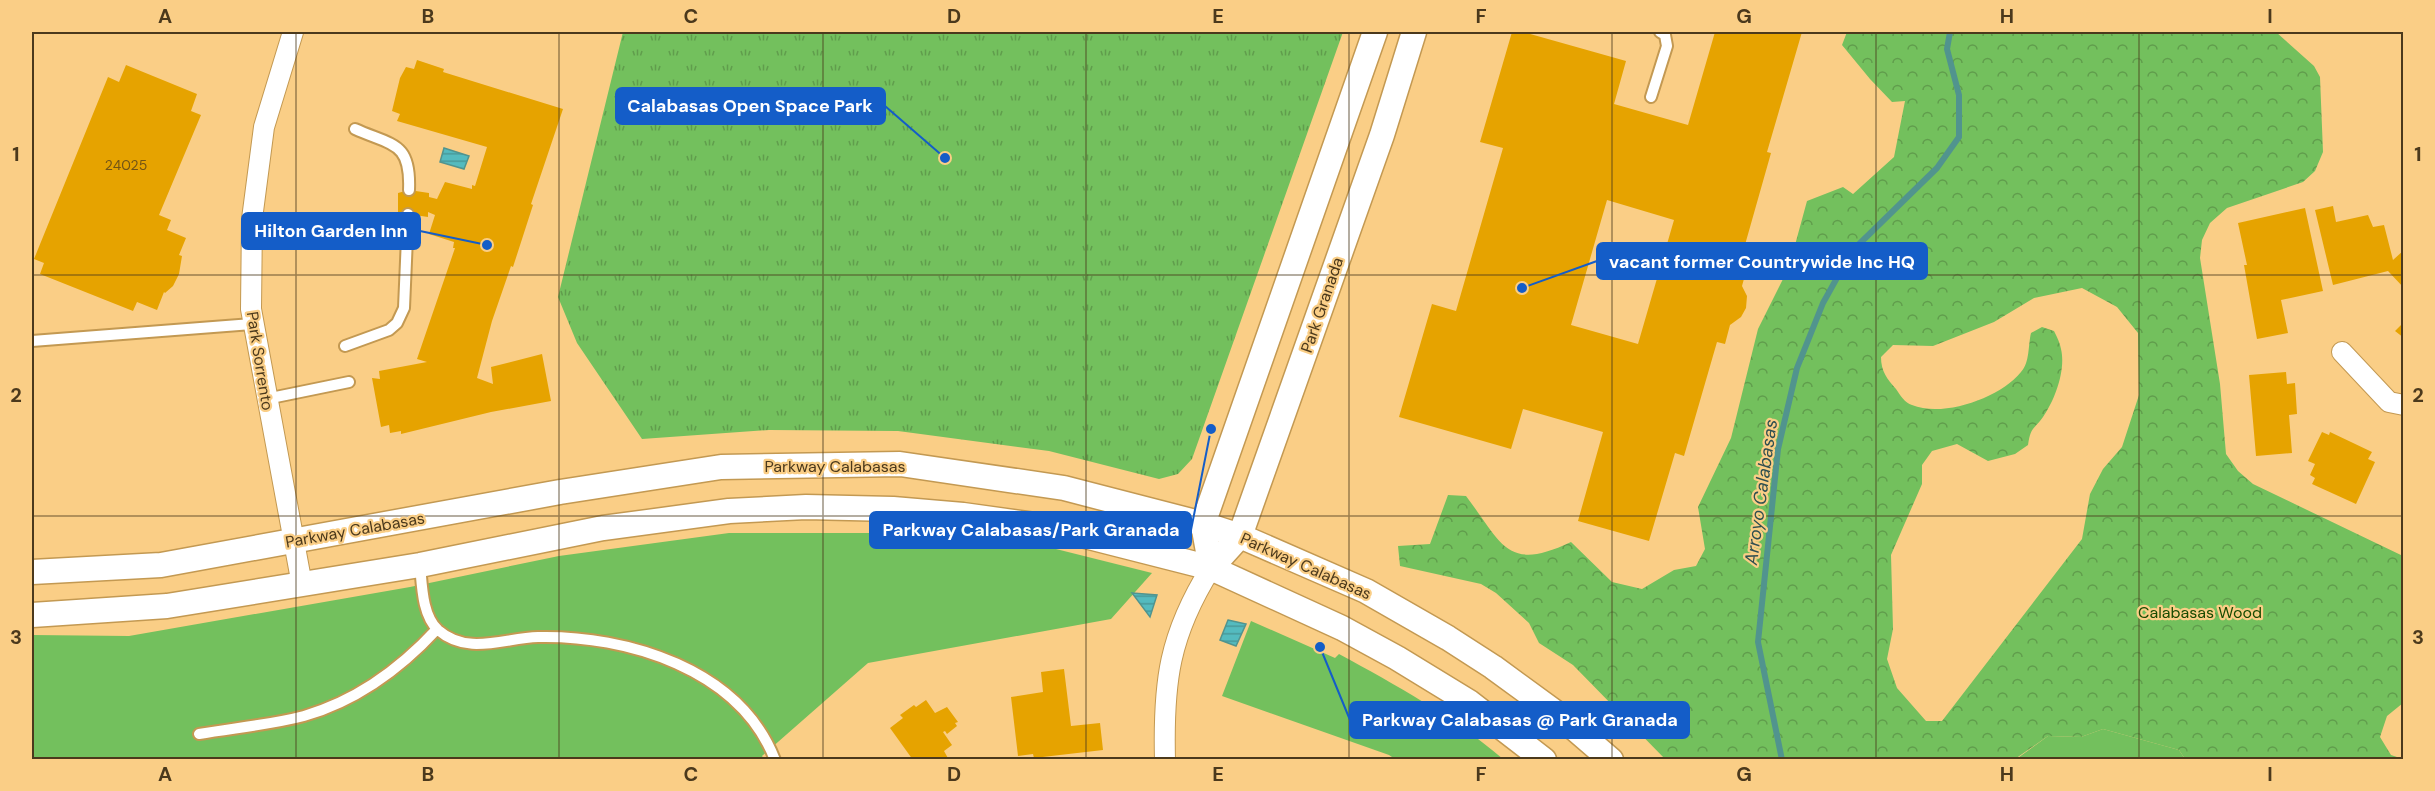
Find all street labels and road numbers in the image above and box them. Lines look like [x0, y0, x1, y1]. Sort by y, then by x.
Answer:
street label: Park Granada [1296, 255, 1348, 355]
street label: Park Sorrento [242, 310, 278, 412]
street label: Parkway Calabasas [764, 456, 906, 477]
street label: Parkway Calabasas [284, 507, 426, 553]
street label: Parkway Calabasas [1237, 528, 1375, 604]

